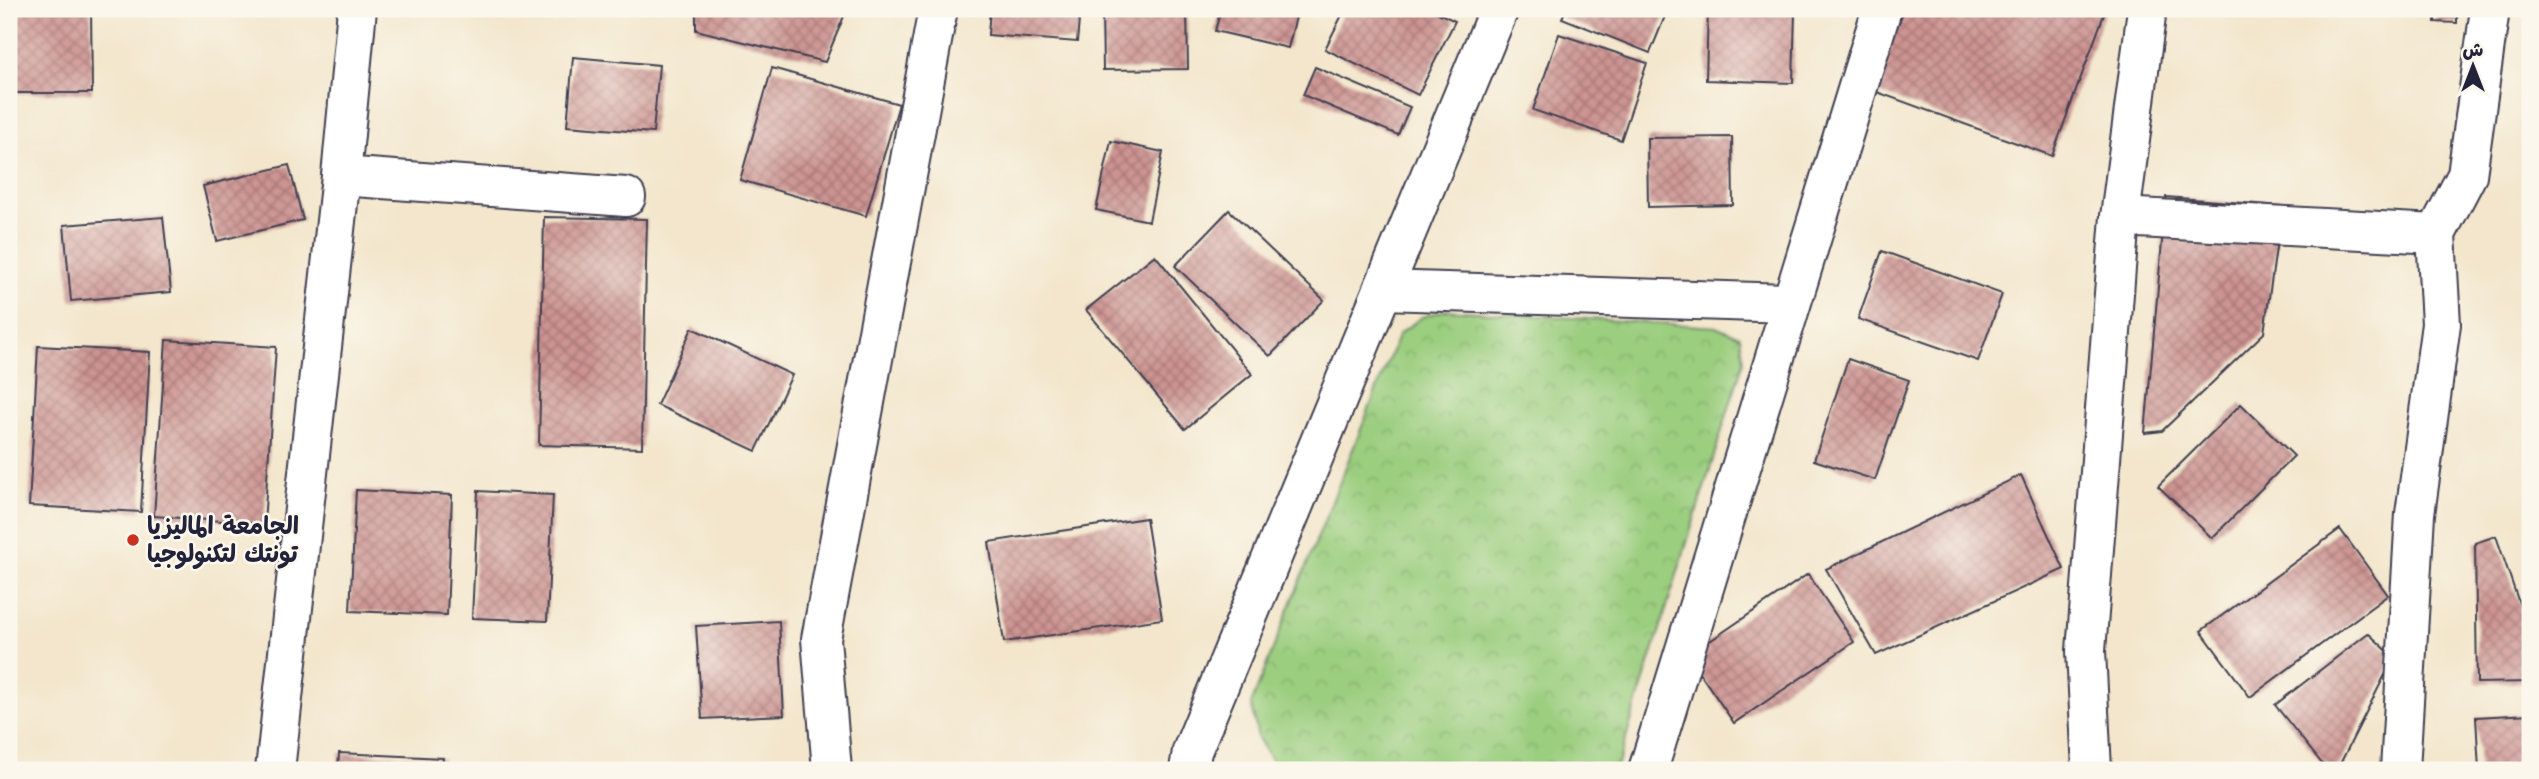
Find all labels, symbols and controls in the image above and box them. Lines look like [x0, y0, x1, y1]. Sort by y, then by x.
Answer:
north arrow [2438, 32, 2508, 102]
text: ش [2463, 36, 2484, 61]
place label: الجامعة الماليزيا تونتك لتكنولوجيا [147, 509, 299, 570]
marker: الجامعة الماليزيا تونتك لتكنولوجيا [125, 532, 141, 548]

